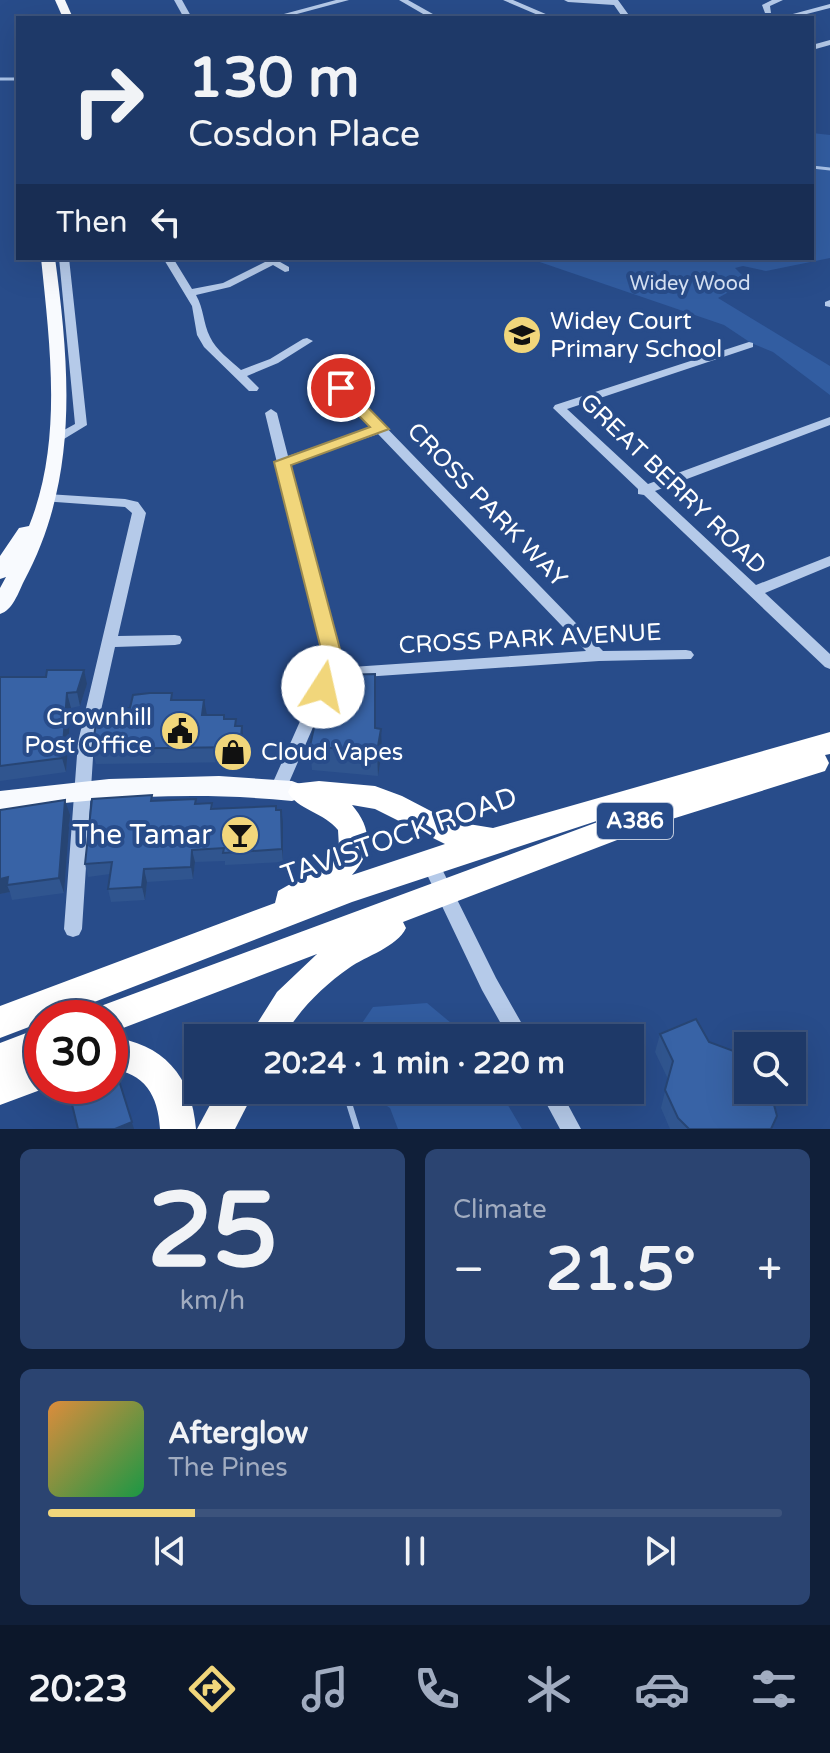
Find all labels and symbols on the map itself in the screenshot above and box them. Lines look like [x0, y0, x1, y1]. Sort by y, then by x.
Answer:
park label: Widey Wood [629, 272, 751, 296]
place label: Widey Court Primary School [550, 307, 722, 364]
school or university icon: Widey Court Primary School [501, 314, 543, 356]
pin [307, 354, 375, 422]
street label: GREAT BERRY ROAD [574, 388, 772, 580]
street label: CROSS PARK WAY [401, 417, 573, 593]
street label: CROSS PARK AVENUE [398, 618, 662, 660]
position arrow [281, 645, 365, 729]
place label: Crownhill Post Office [24, 703, 152, 760]
public building icon: Crownhill Post Office [159, 710, 201, 752]
shop icon: Cloud Vapes [212, 731, 254, 773]
place label: Cloud Vapes [261, 738, 403, 767]
street label: TAVISTOCK ROAD [277, 780, 521, 892]
road number: A386 [597, 803, 673, 839]
bar icon: The Tamar [219, 814, 261, 856]
place label: The Tamar [72, 818, 212, 852]
speed limit sign: 30 [24, 1000, 128, 1104]

